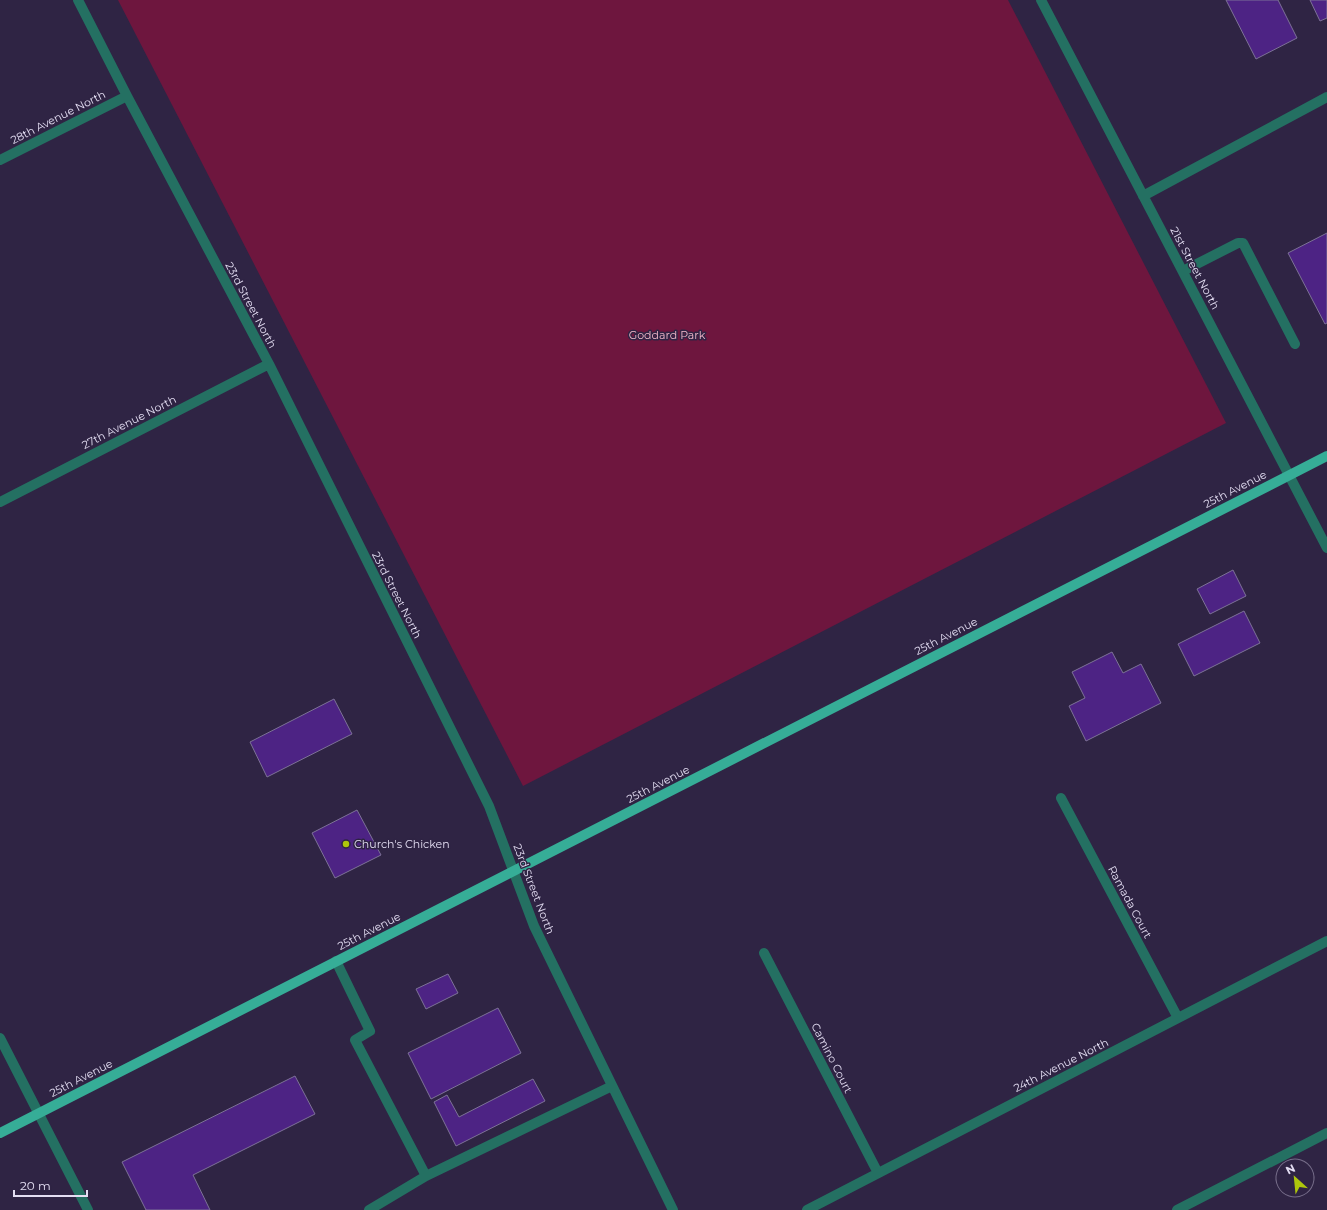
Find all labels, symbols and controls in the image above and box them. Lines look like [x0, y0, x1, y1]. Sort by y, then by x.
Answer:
street label: 28th Avenue North [8, 87, 108, 147]
street label: 21st Street North [1167, 224, 1223, 312]
street label: 23rd Street North [222, 260, 280, 350]
park label: Goddard Park [629, 328, 706, 342]
street label: 27th Avenue North [79, 392, 179, 452]
street label: 25th Avenue [1201, 467, 1269, 511]
street label: 23rd Street North [369, 549, 425, 641]
street label: 25th Avenue [912, 614, 980, 658]
street label: 25th Avenue [624, 762, 692, 806]
place label: Church's Chicken [354, 837, 450, 851]
marker: Church's Chicken [341, 839, 351, 849]
street label: 23rd Street North [510, 842, 558, 936]
street label: Ramada Court [1105, 863, 1155, 941]
street label: 25th Avenue [335, 909, 403, 953]
street label: Camino Court [808, 1021, 856, 1096]
street label: 24th Avenue North [1011, 1035, 1111, 1095]
street label: 25th Avenue [47, 1056, 115, 1100]
north arrow [1275, 1158, 1315, 1198]
text: N [1283, 1161, 1298, 1177]
scale bar [14, 1172, 87, 1198]
text: 20 m [20, 1178, 51, 1193]

